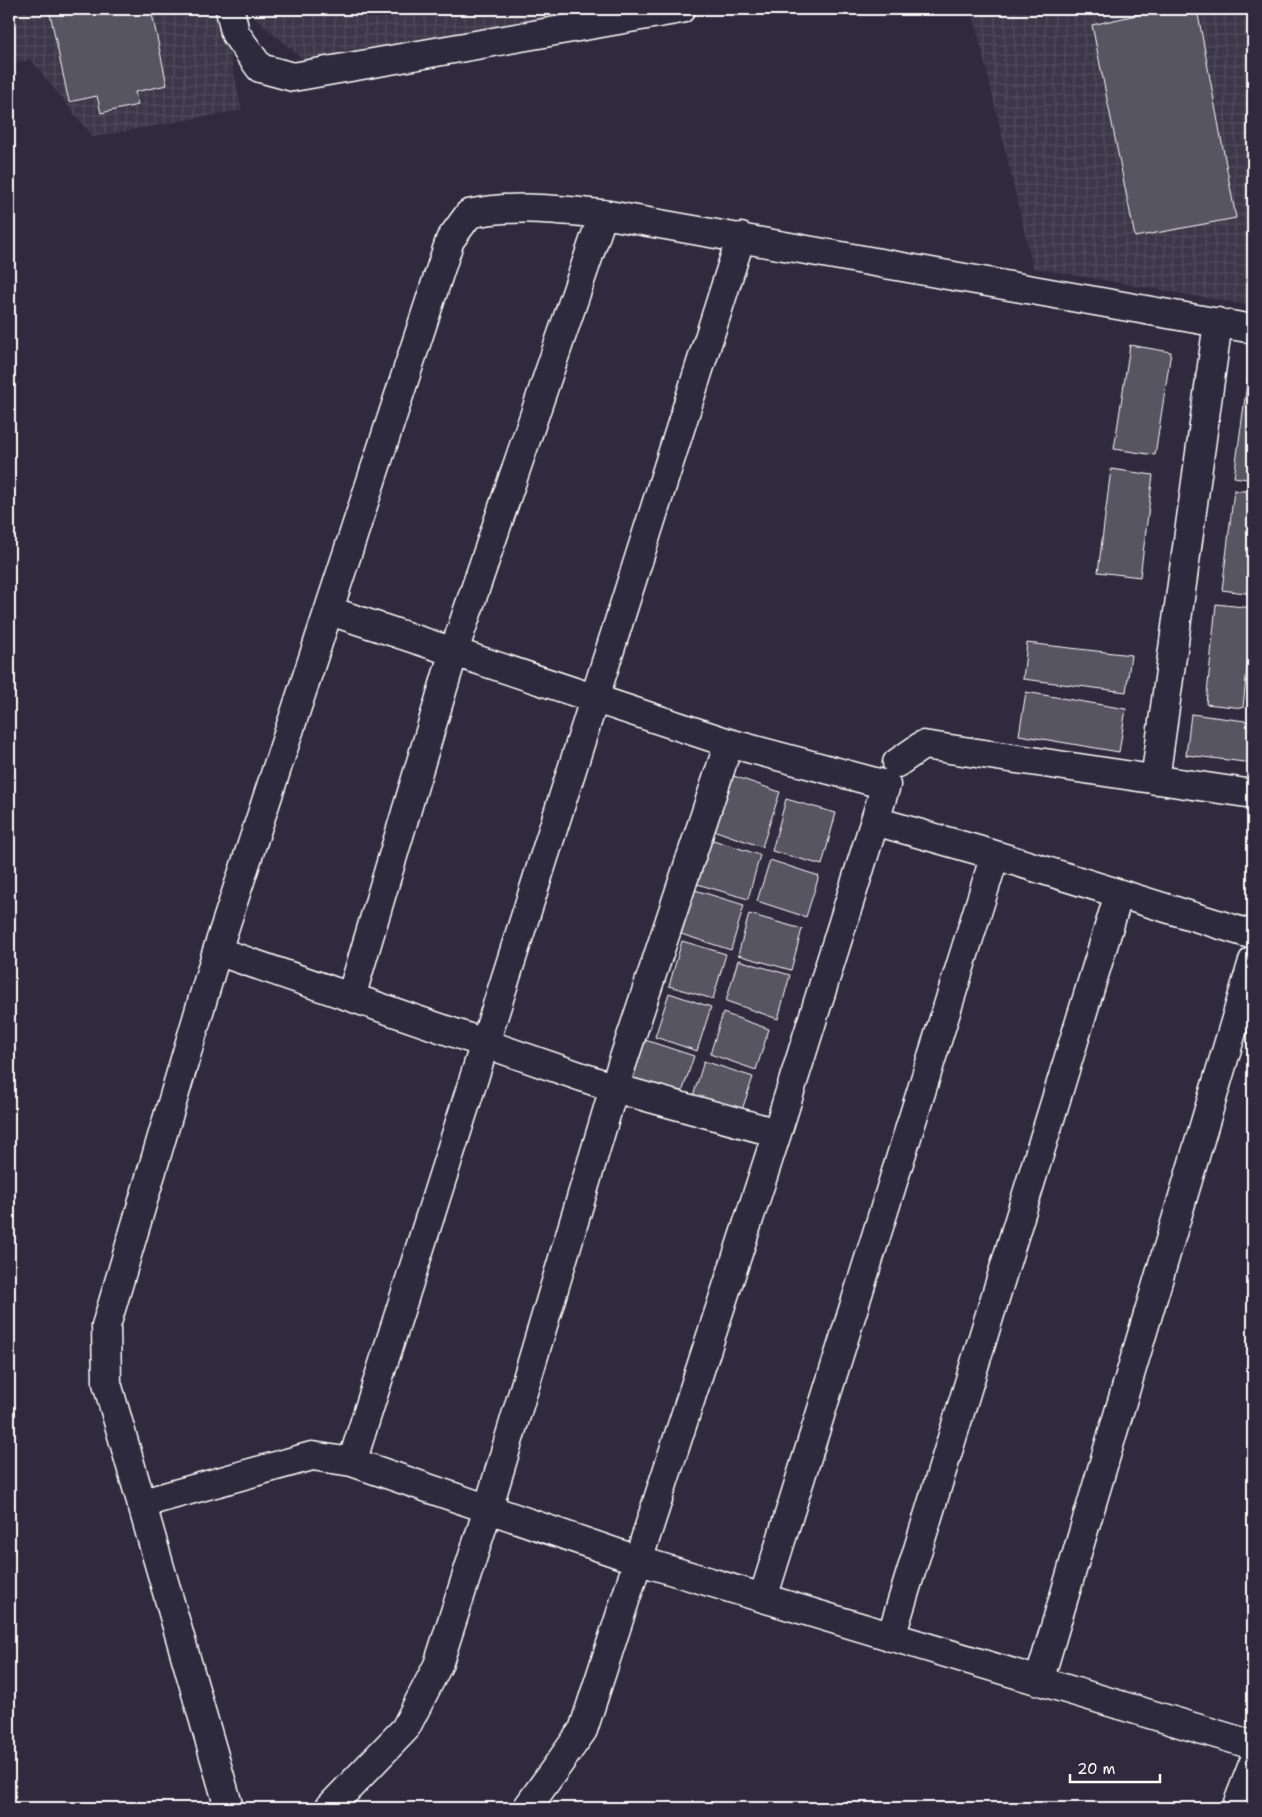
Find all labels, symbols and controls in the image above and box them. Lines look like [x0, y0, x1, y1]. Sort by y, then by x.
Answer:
scale bar [1070, 1752, 1160, 1784]
text: 20 m [1077, 1759, 1116, 1779]

